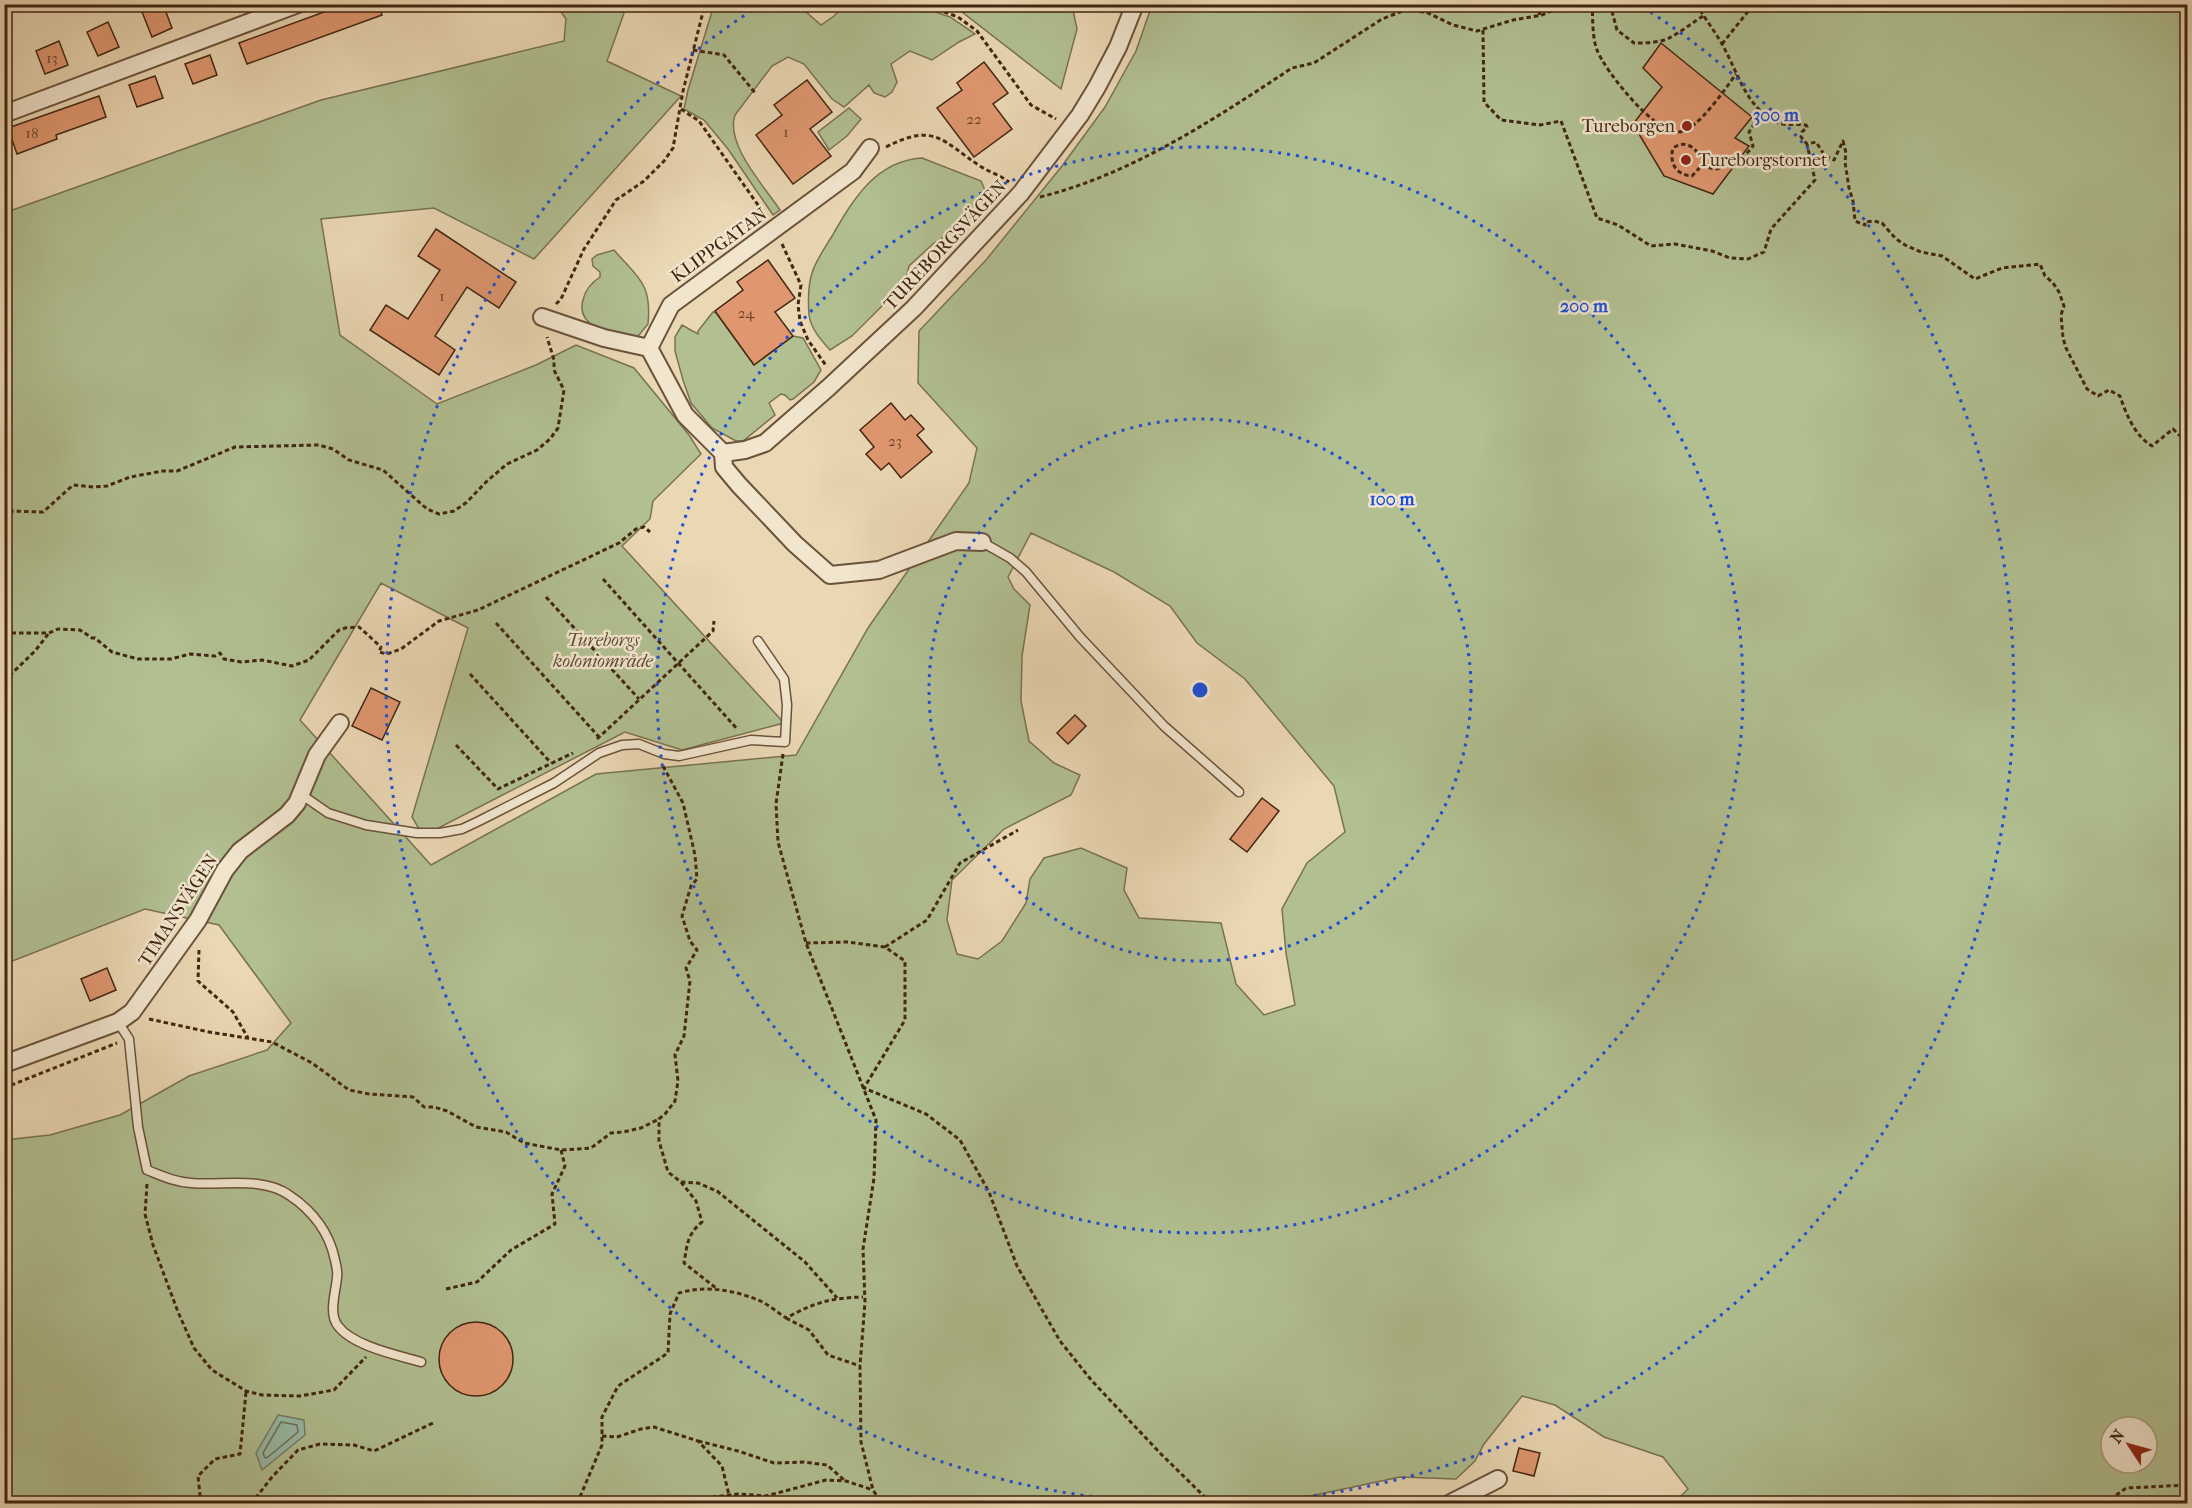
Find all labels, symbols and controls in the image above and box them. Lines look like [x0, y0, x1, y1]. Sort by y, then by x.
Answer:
house number: 13 [46, 49, 58, 67]
text: 300 m [1753, 105, 1800, 126]
house number: 22 [966, 110, 982, 128]
place label: Tureborgen [1582, 116, 1676, 137]
marker: Tureborgen [1680, 119, 1694, 133]
house number: 1 [783, 123, 789, 141]
house number: 18 [26, 124, 38, 142]
place label: Tureborgstornet [1698, 150, 1828, 171]
marker: Tureborgstornet [1679, 153, 1693, 167]
street label: TUREBORGSVÄGEN [879, 175, 1011, 315]
street label: KLIPPGATAN [667, 203, 772, 287]
house number: 1 [439, 287, 445, 305]
text: 200 m [1560, 296, 1609, 317]
house number: 24 [738, 304, 755, 322]
house number: 23 [888, 432, 902, 450]
text: 100 m [1369, 489, 1416, 510]
park label: Tureborgs koloniområde [552, 630, 654, 672]
centre of rings [1190, 680, 1210, 700]
street label: TIMANSVÄGEN [134, 849, 223, 970]
north arrow [2099, 1415, 2159, 1475]
text: N [2106, 1425, 2129, 1447]

